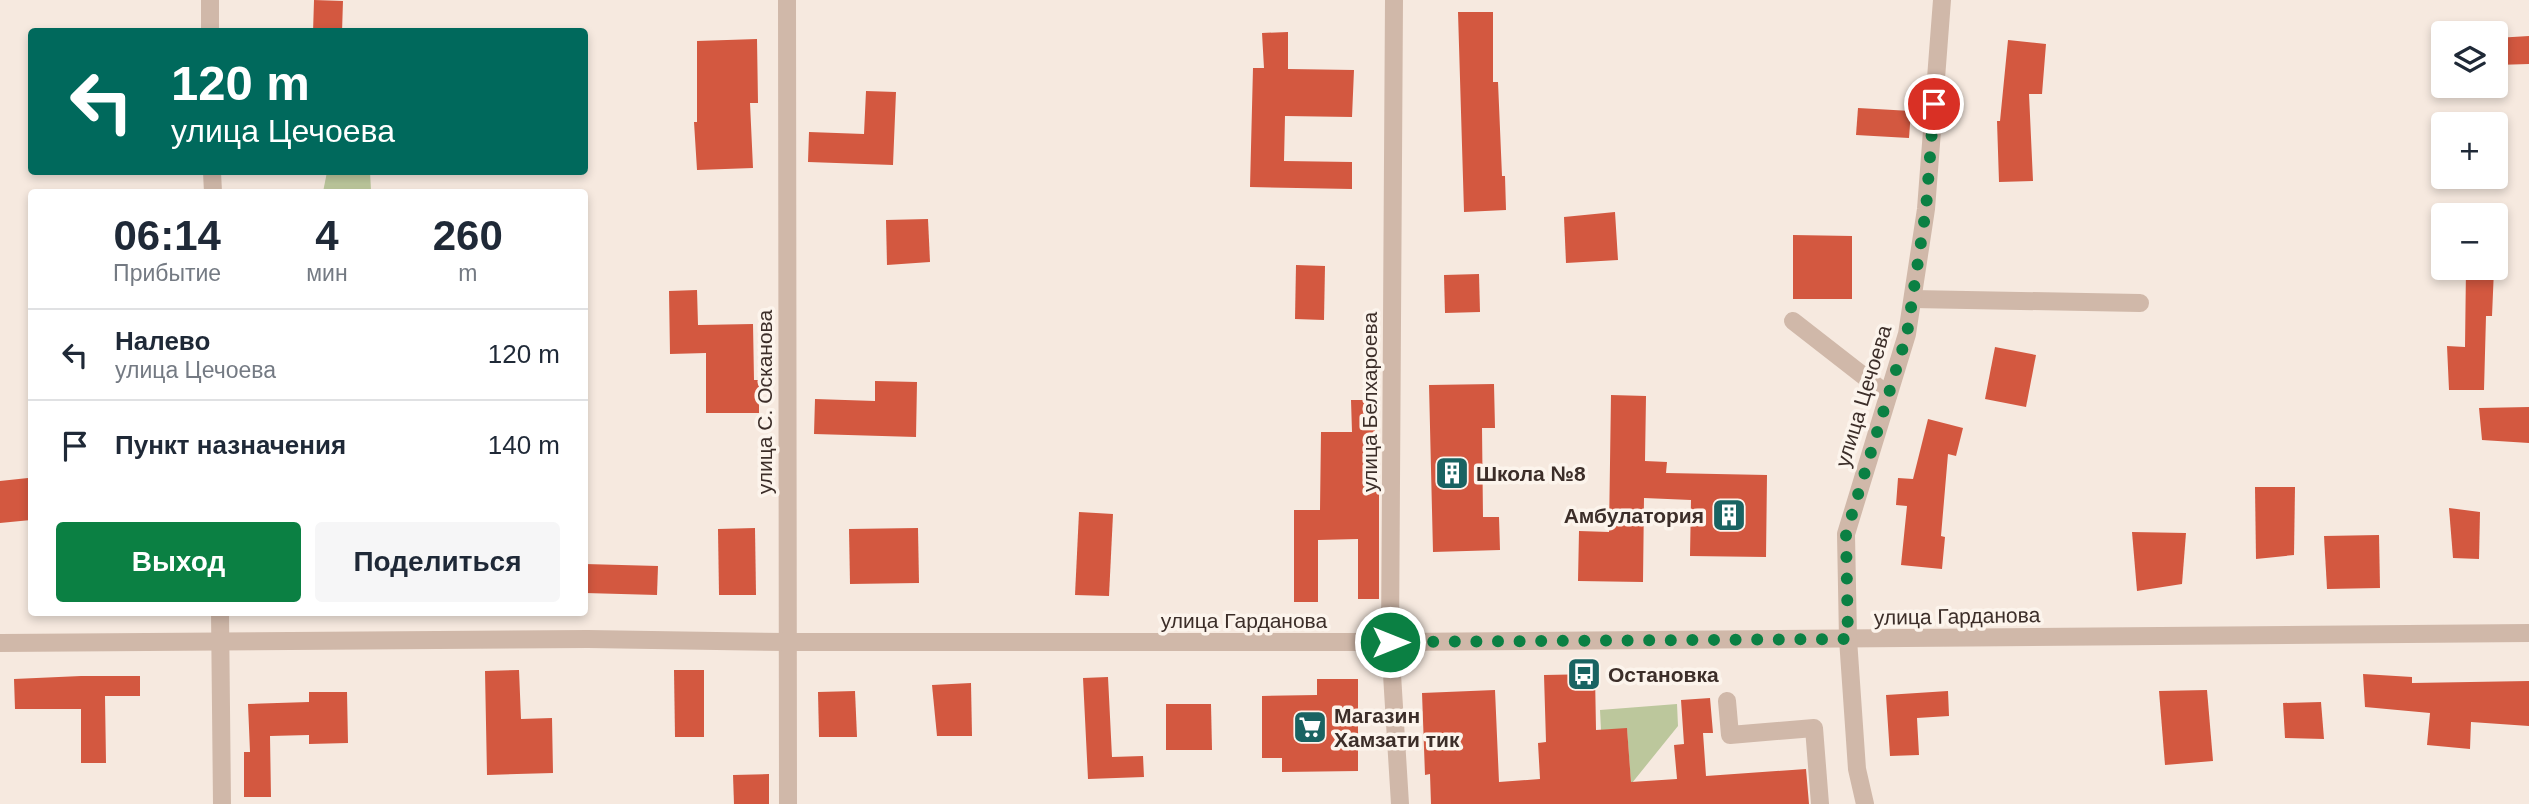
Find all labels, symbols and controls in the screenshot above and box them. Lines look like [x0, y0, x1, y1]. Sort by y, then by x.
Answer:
map controls [2431, 21, 2508, 280]
button: layers [2431, 21, 2508, 98]
icon: left [56, 56, 147, 147]
text: 120 m [171, 56, 310, 110]
pin [1904, 74, 1964, 134]
icon: arrive [1915, 85, 1953, 123]
button: + [2431, 112, 2508, 189]
text: улица Цечоева [171, 113, 395, 149]
button: − [2431, 203, 2508, 280]
text: 06:14 [113, 212, 221, 259]
text: 4 [315, 212, 339, 259]
text: 260 [433, 212, 503, 259]
text: Прибытие [113, 260, 221, 286]
text: мин [306, 260, 348, 286]
text: m [458, 260, 477, 286]
street label: улица С. Осканова [753, 309, 776, 494]
street label: улица Белхароева [1358, 312, 1381, 492]
street label: улица Цечоева [1831, 322, 1896, 470]
text: Налево [115, 326, 210, 356]
icon: left [56, 336, 94, 374]
text: 120 m [488, 339, 560, 369]
text: улица Цечоева [115, 357, 276, 383]
icon: arrive [56, 427, 94, 465]
text: Пункт назначения [115, 430, 346, 460]
text: 140 m [488, 430, 560, 460]
building icon: Школа №8 [1433, 454, 1471, 492]
place label: Школа №8 [1476, 462, 1586, 485]
building icon: Амбулатория [1710, 496, 1748, 534]
place label: Амбулатория [1564, 504, 1704, 527]
button: Выход [56, 522, 301, 602]
button: Поделиться [315, 522, 560, 602]
street label: улица Гарданова [1874, 603, 2041, 629]
position arrow [1353, 605, 1427, 679]
street label: улица Гарданова [1161, 609, 1328, 632]
bus stop icon: Остановка [1565, 655, 1603, 693]
place label: Остановка [1608, 663, 1719, 686]
place label: Магазин Хамзати тик [1334, 704, 1460, 751]
supermarket icon: Магазин Хамзати тик [1291, 708, 1329, 746]

